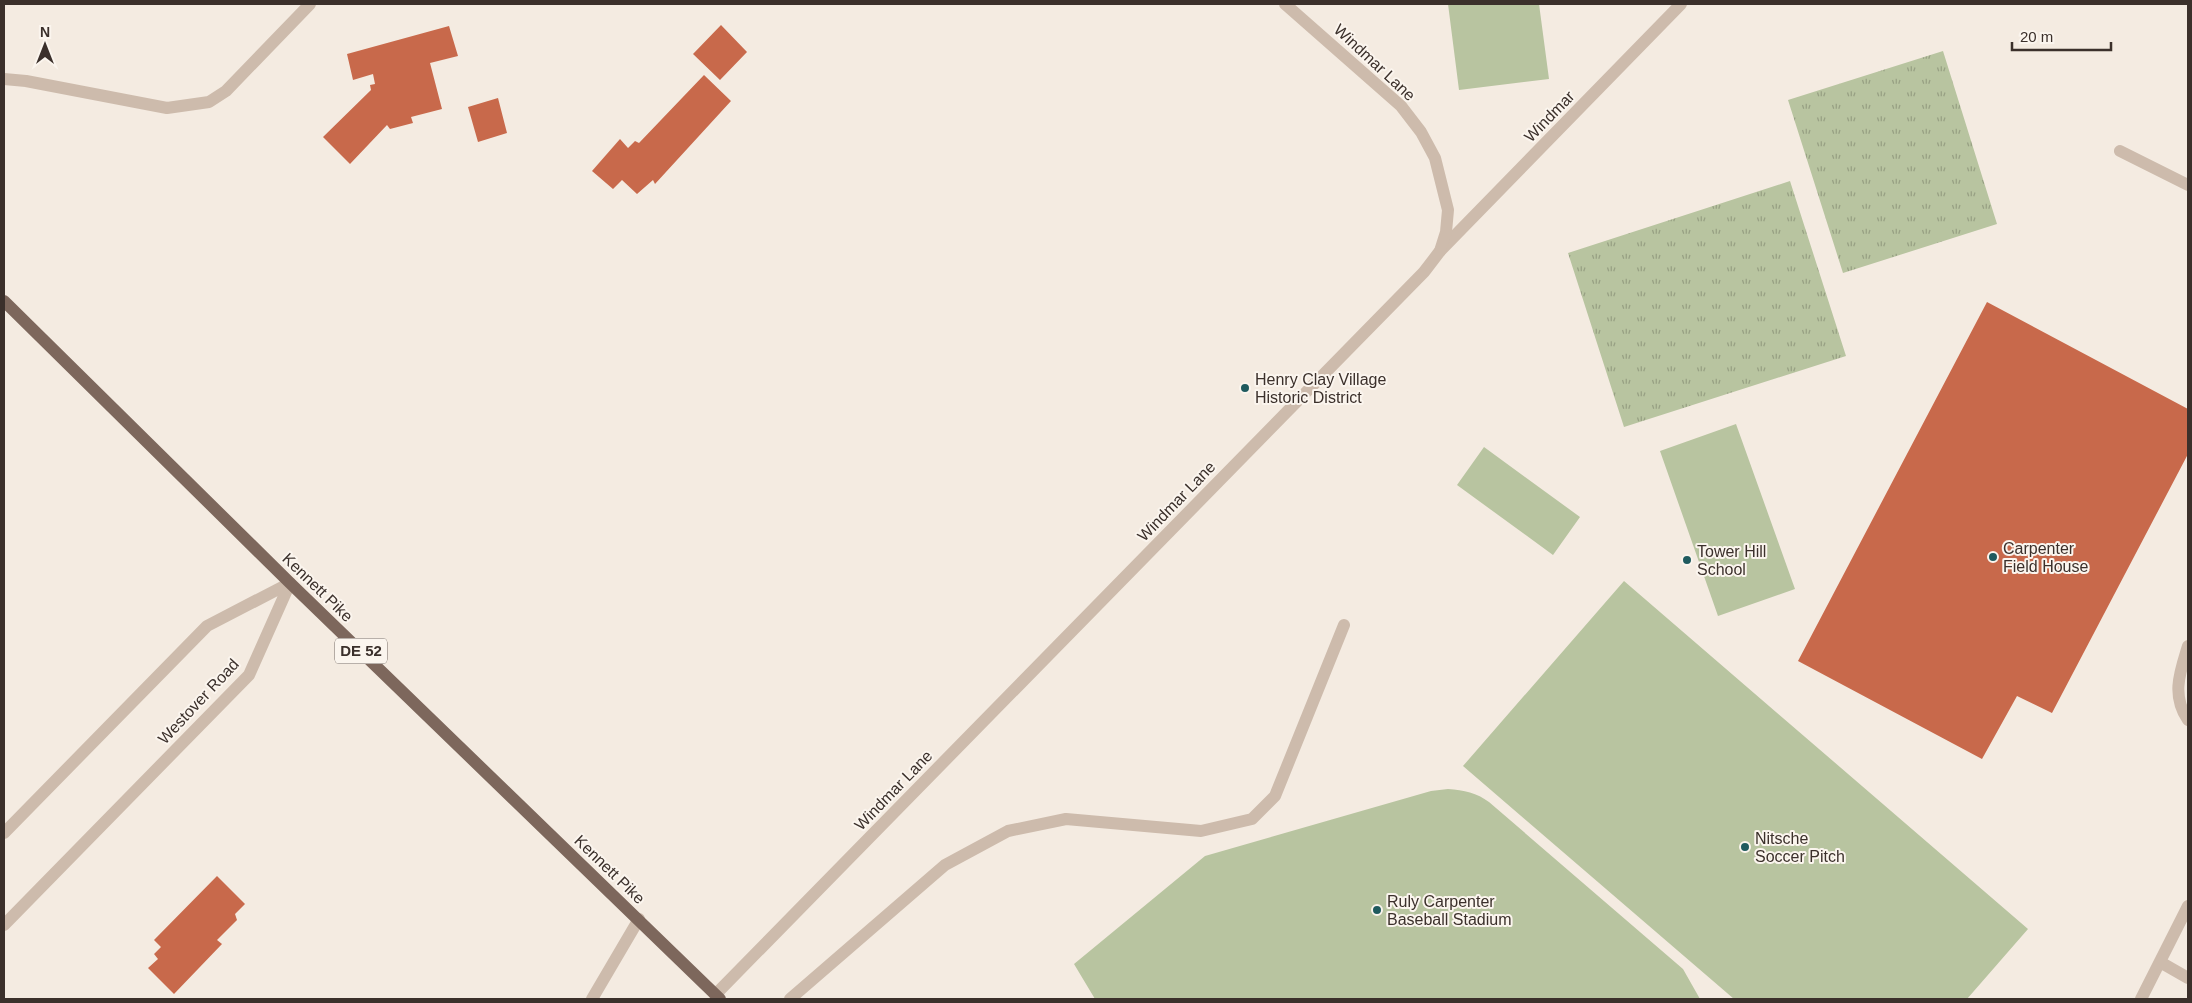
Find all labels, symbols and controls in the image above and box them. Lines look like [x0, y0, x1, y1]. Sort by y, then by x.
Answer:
north arrow [20, 20, 70, 70]
scale bar [2012, 20, 2111, 52]
street label: Windmar Lane [1331, 21, 1419, 104]
text: N [40, 24, 50, 40]
text: 20 m [2020, 28, 2053, 45]
street label: Windmar [1521, 87, 1578, 145]
place label: Henry Clay Village Historic District [1255, 371, 1386, 406]
marker: Henry Clay Village Historic District [1239, 382, 1251, 394]
street label: Windmar Lane [1134, 458, 1219, 545]
place label: Carpenter Field House [2003, 540, 2088, 575]
place label: Tower Hill School [1697, 543, 1766, 578]
street label: Kennett Pike [279, 550, 356, 625]
marker: Carpenter Field House [1987, 551, 1999, 563]
marker: Tower Hill School [1681, 554, 1693, 566]
road number: DE 52 [335, 638, 387, 664]
street label: Westover Road [155, 655, 242, 747]
street label: Windmar Lane [851, 747, 936, 834]
place label: Nitsche Soccer Pitch [1755, 830, 1845, 865]
street label: Kennett Pike [571, 832, 648, 907]
marker: Nitsche Soccer Pitch [1739, 841, 1751, 853]
place label: Ruly Carpenter Baseball Stadium [1387, 893, 1512, 928]
marker: Ruly Carpenter Baseball Stadium [1371, 904, 1383, 916]

